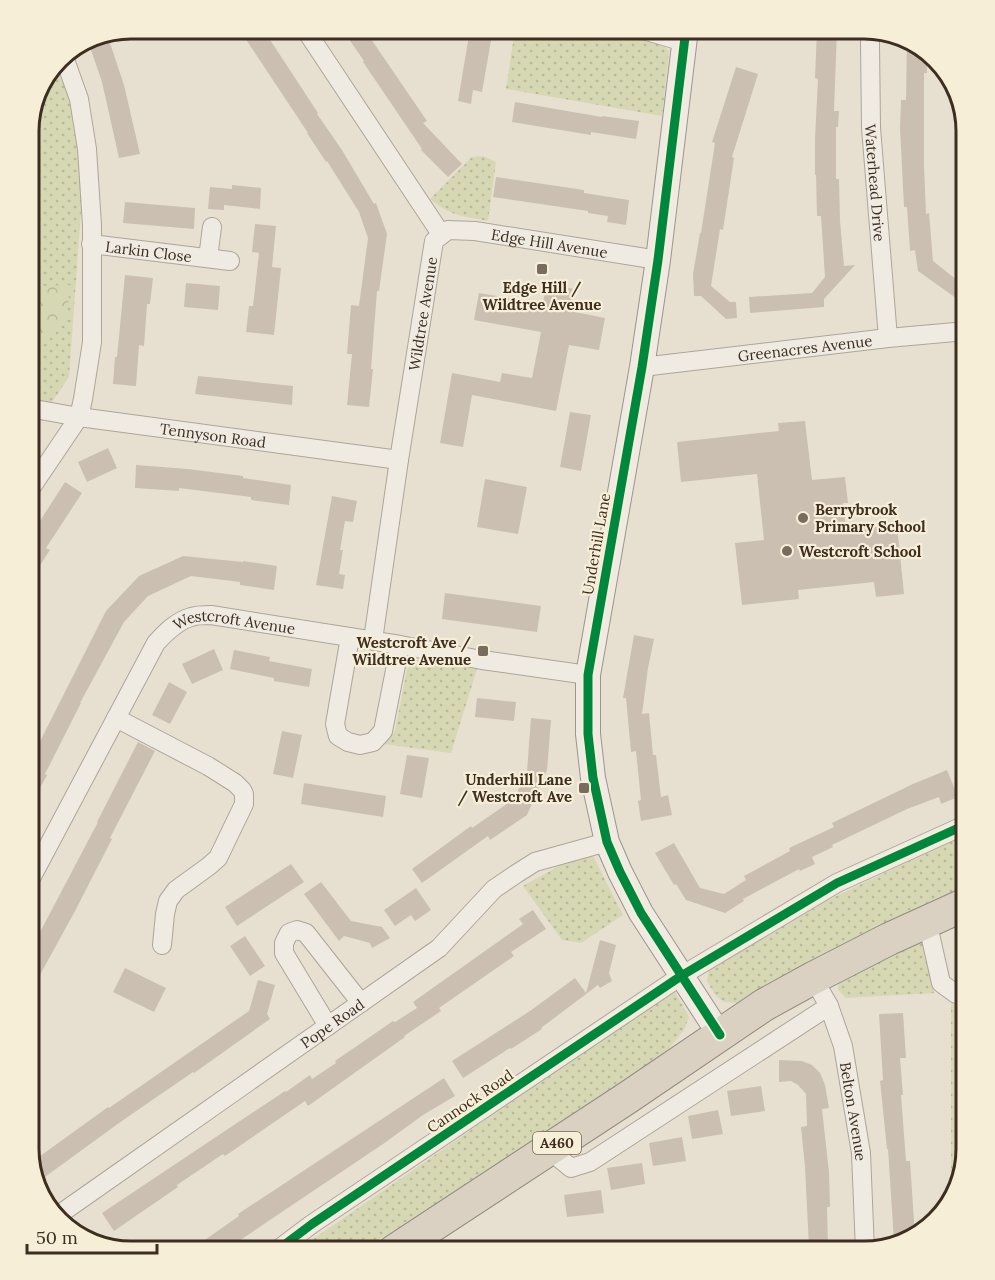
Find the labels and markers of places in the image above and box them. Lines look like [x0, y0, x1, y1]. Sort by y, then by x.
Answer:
marker: Edge Hill / Wildtree Avenue [535, 262, 549, 276]
place label: Edge Hill / Wildtree Avenue [483, 278, 601, 314]
place label: Berrybrook Primary School [815, 500, 926, 536]
marker: Berrybrook Primary School [796, 511, 810, 525]
place label: Westcroft School [799, 542, 922, 561]
marker: Westcroft School [780, 544, 794, 558]
place label: Westcroft Ave / Wildtree Avenue [352, 633, 471, 669]
marker: Westcroft Ave / Wildtree Avenue [476, 644, 490, 658]
place label: Underhill Lane / Westcroft Ave [458, 770, 572, 807]
marker: Underhill Lane / Westcroft Ave [577, 781, 591, 795]

